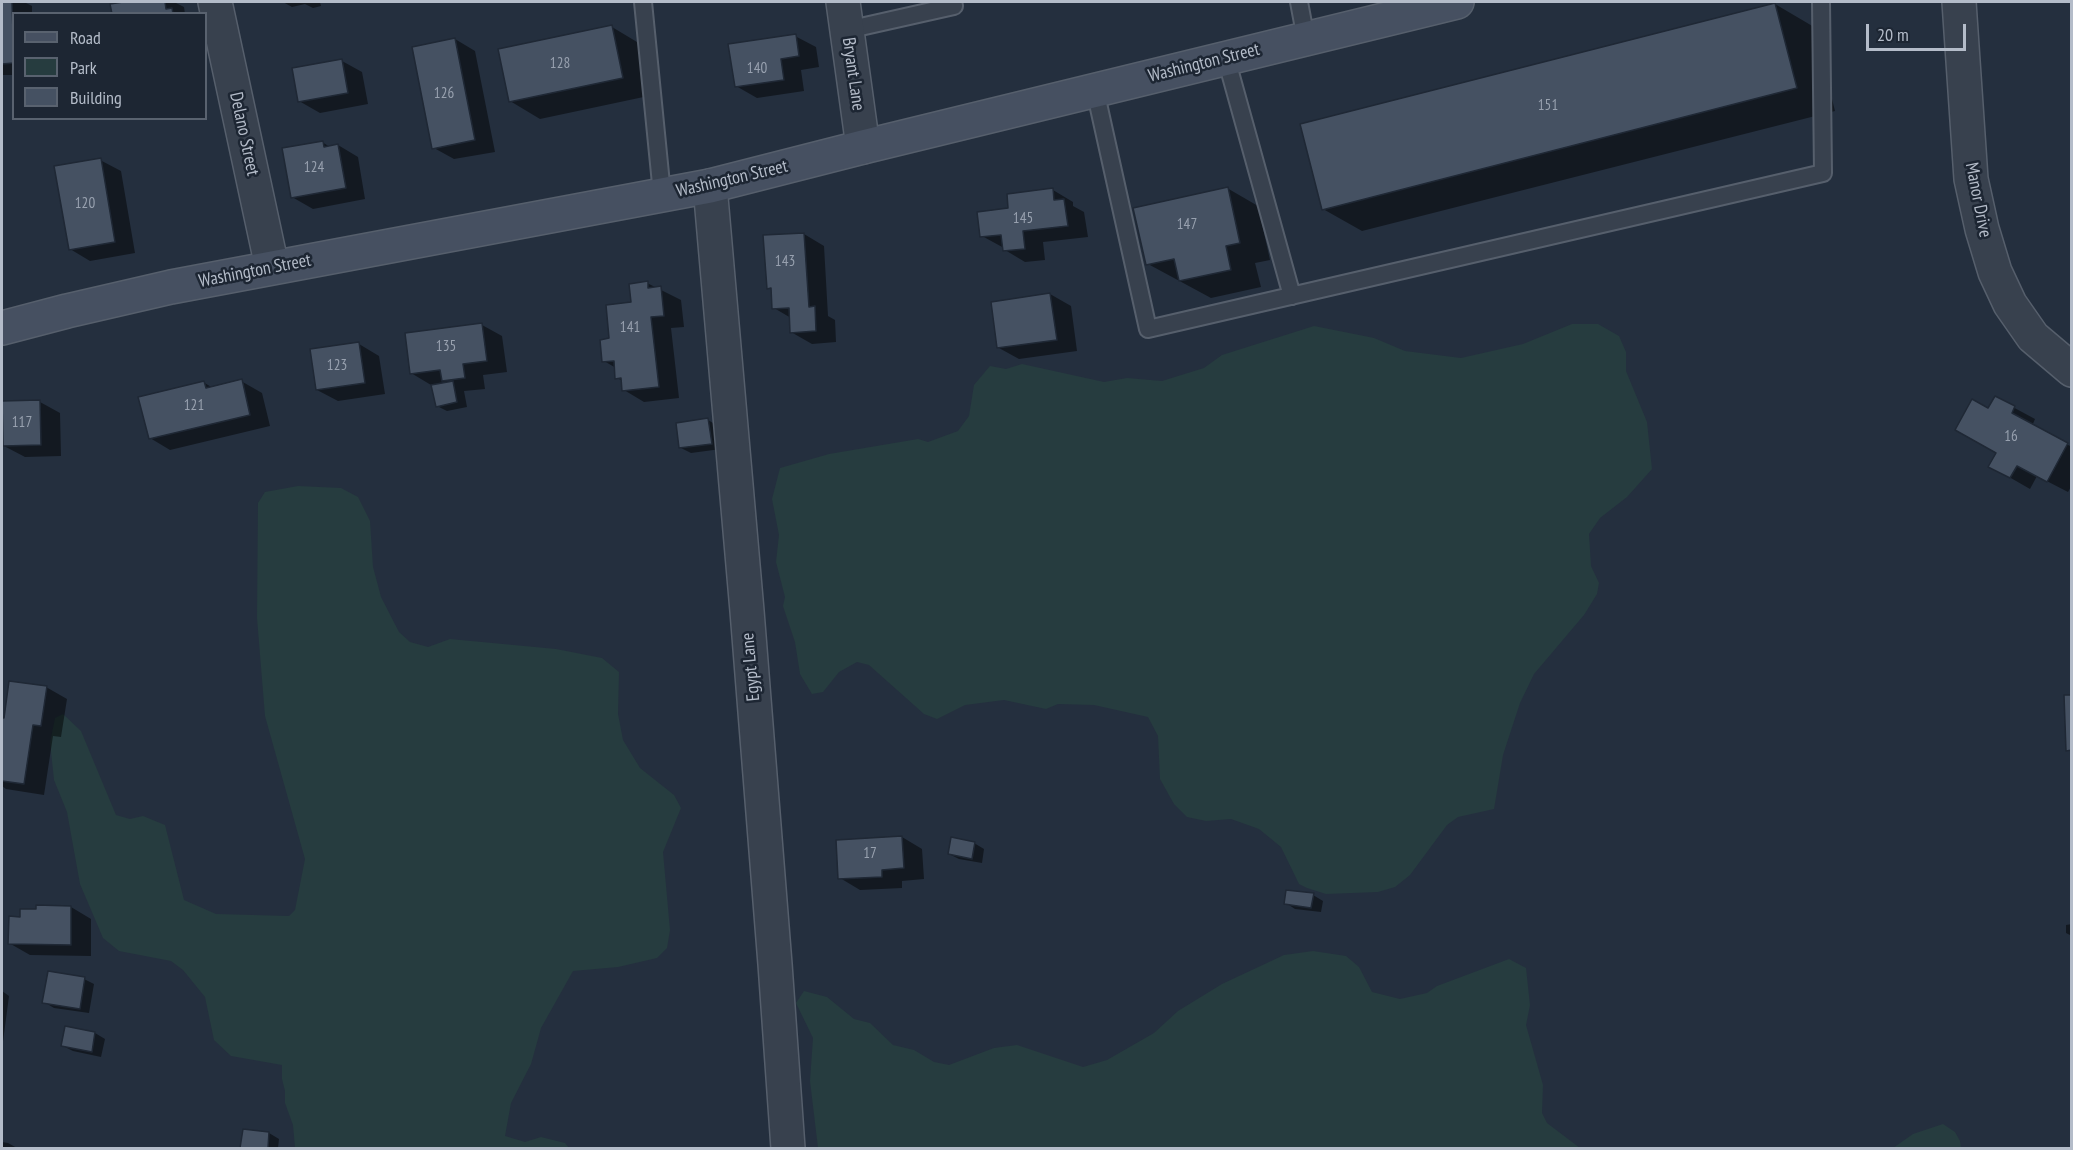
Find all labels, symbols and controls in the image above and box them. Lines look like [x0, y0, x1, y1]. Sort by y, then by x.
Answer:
legend [12, 12, 207, 120]
scale bar [1869, 12, 1970, 50]
text: 20 m [1877, 23, 1909, 46]
text: Road [70, 26, 101, 49]
street label: Bryant Lane [837, 36, 869, 112]
street label: Washington Street [1146, 39, 1262, 87]
house number: 128 [550, 55, 570, 73]
text: Park [70, 56, 97, 79]
house number: 140 [747, 60, 767, 78]
house number: 126 [434, 85, 454, 103]
text: Building [70, 86, 122, 109]
street label: Delano Street [225, 90, 263, 178]
house number: 151 [1538, 97, 1558, 115]
street label: Washington Street [674, 156, 790, 202]
house number: 124 [304, 159, 324, 177]
street label: Manor Drive [1960, 161, 1996, 239]
house number: 120 [75, 195, 95, 213]
house number: 145 [1013, 210, 1033, 228]
house number: 147 [1177, 216, 1197, 234]
street label: Washington Street [197, 250, 313, 292]
house number: 143 [775, 253, 795, 271]
house number: 141 [620, 319, 640, 337]
house number: 135 [436, 338, 456, 356]
house number: 123 [327, 357, 347, 375]
house number: 121 [184, 397, 204, 415]
house number: 117 [12, 414, 32, 432]
house number: 16 [2004, 428, 2018, 446]
street label: Egypt Lane [737, 632, 765, 702]
house number: 17 [863, 845, 877, 863]

